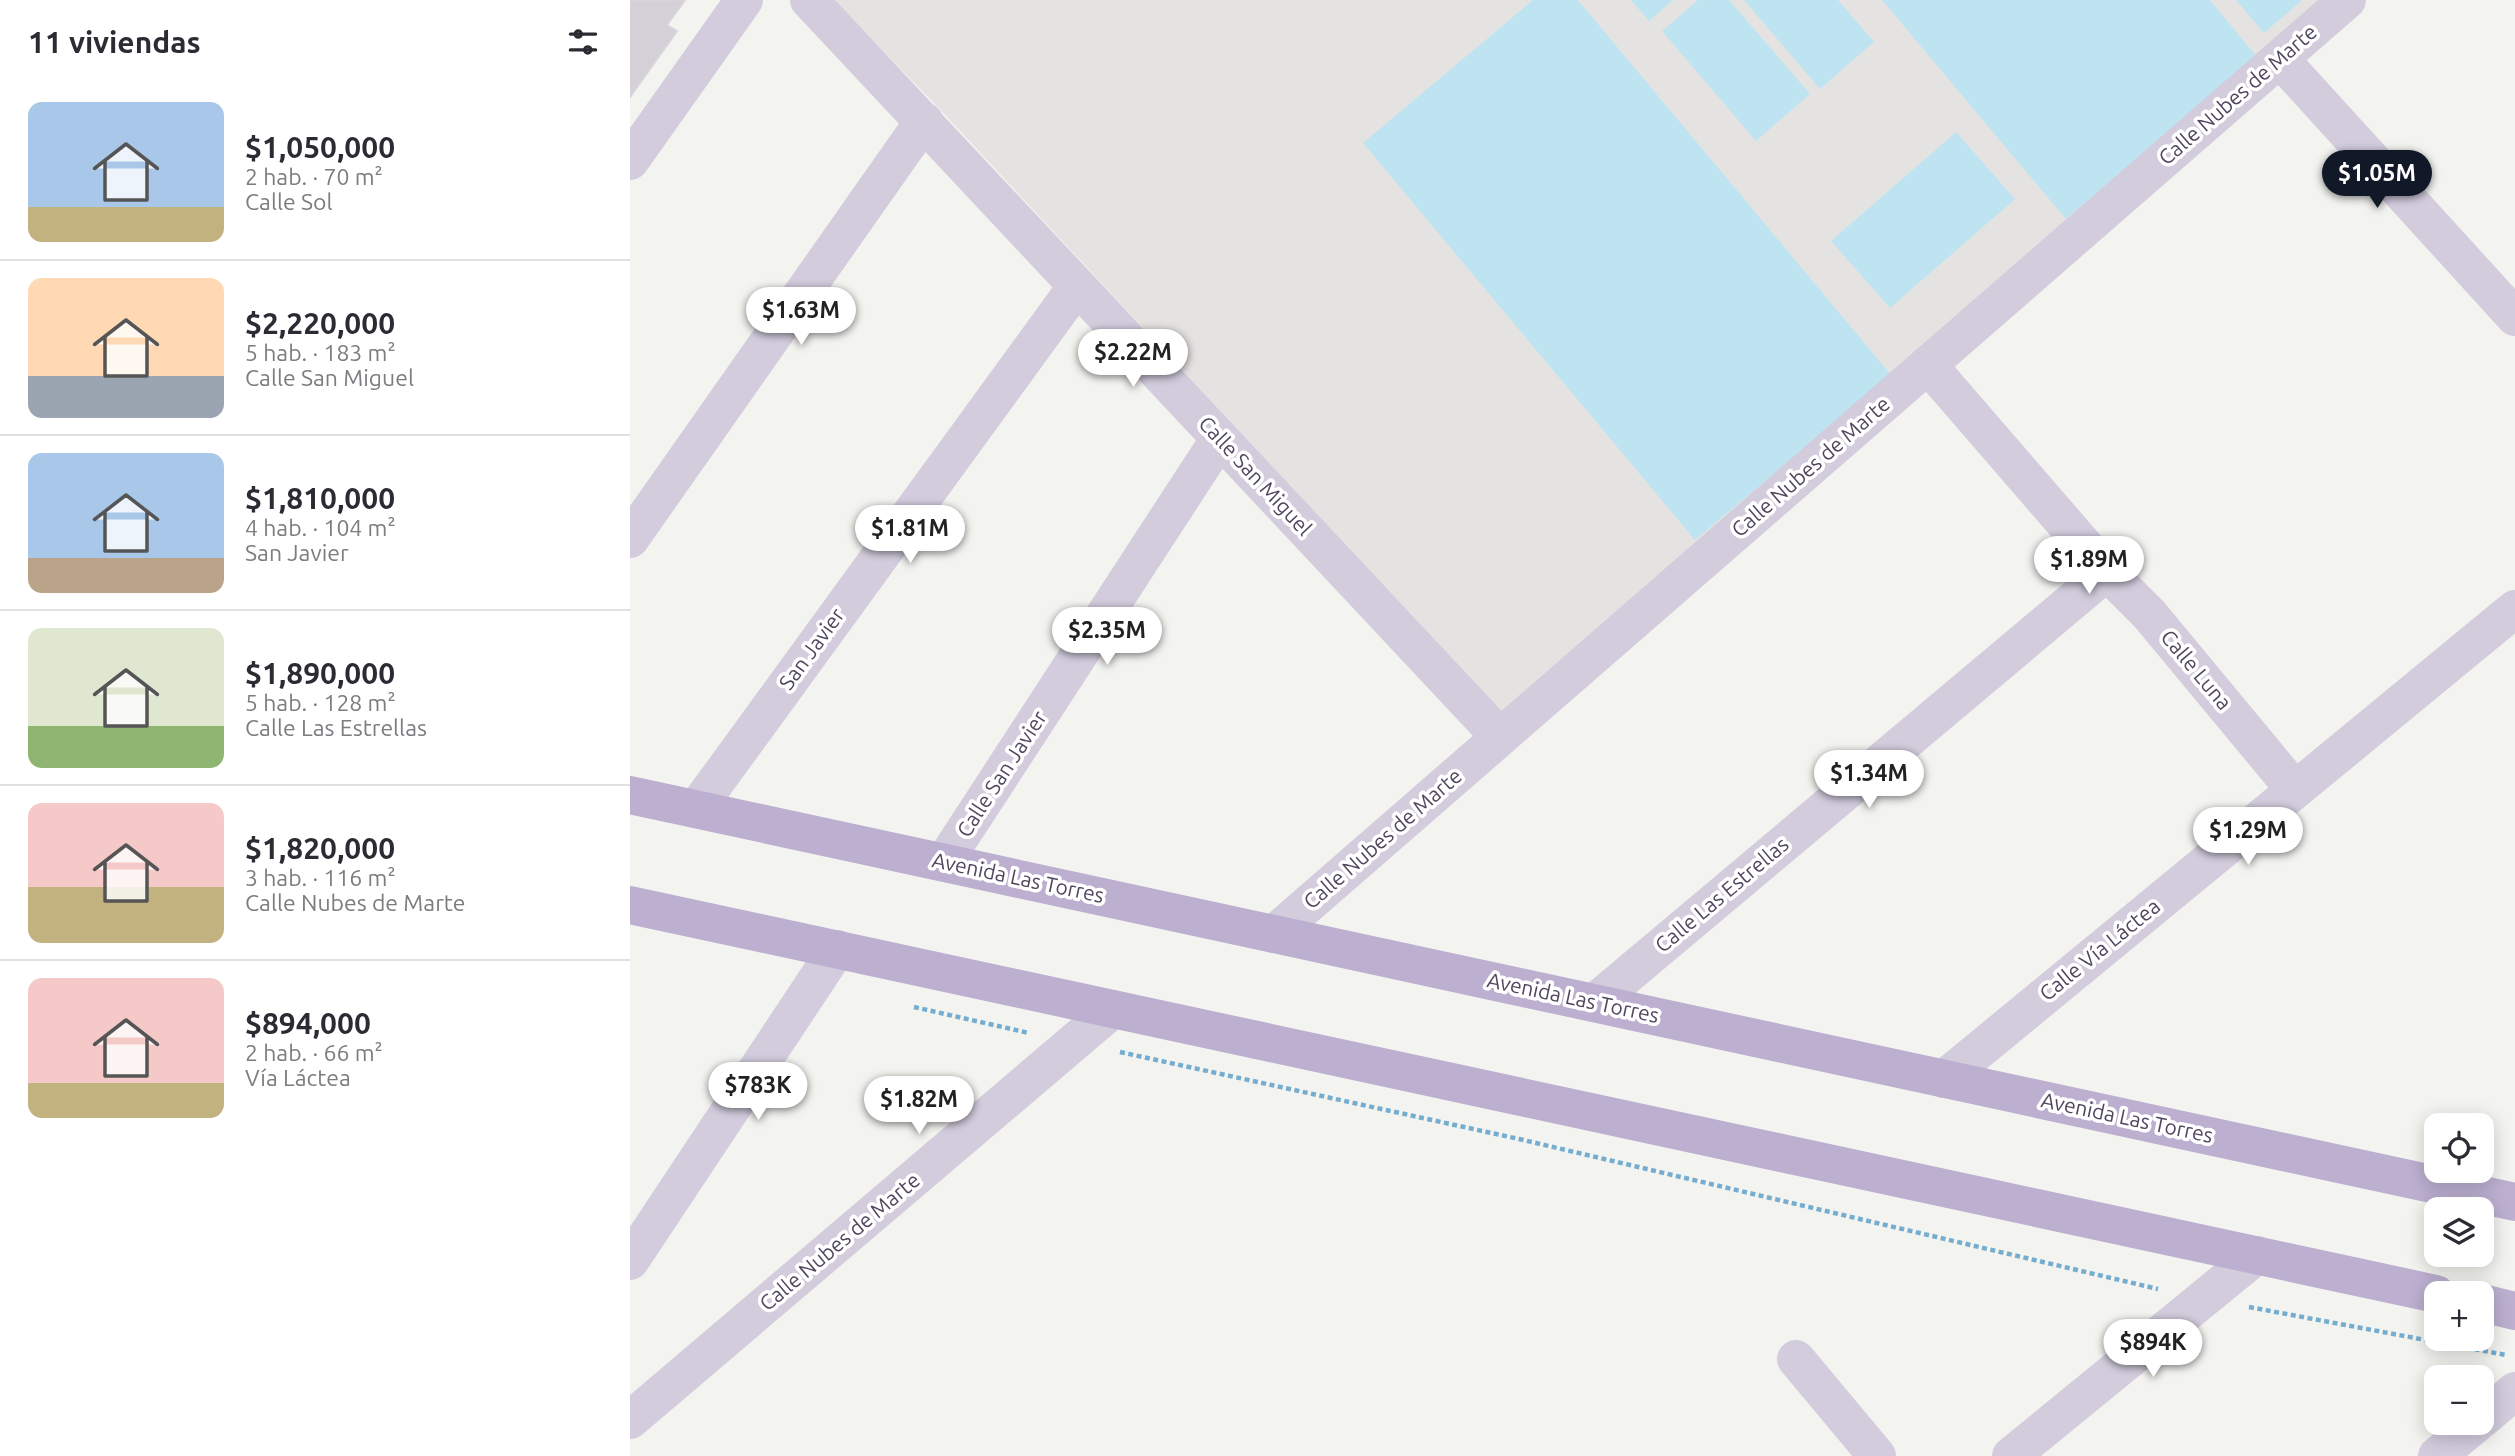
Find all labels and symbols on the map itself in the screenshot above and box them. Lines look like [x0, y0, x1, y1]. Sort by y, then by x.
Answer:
street label: Calle Nubes de Marte [2153, 19, 2321, 169]
pin: $1.05M [2320, 150, 2434, 210]
pin: $1.63M [744, 288, 858, 347]
pin: $2.22M [1076, 330, 1190, 389]
street label: Calle Nubes de Marte [1726, 391, 1894, 541]
street label: Calle San Miguel [1194, 411, 1317, 540]
pin: $1.81M [853, 505, 967, 565]
pin: $1.89M [2032, 536, 2146, 596]
street label: San Javier [774, 603, 849, 694]
pin: $2.35M [1050, 608, 1164, 667]
street label: Calle Luna [2157, 625, 2237, 714]
street label: Calle San Javier [951, 706, 1051, 841]
pin: $1.34M [1812, 750, 1926, 810]
street label: Calle Nubes de Marte [1298, 763, 1466, 913]
pin: $1.29M [2191, 808, 2305, 867]
street label: Calle Las Estrellas [1650, 832, 1793, 957]
street label: Avenida Las Torres [930, 847, 1106, 907]
street label: Calle Vía Láctea [2034, 893, 2164, 1005]
street label: Avenida Las Torres [1485, 967, 1661, 1027]
pin: $783K [709, 1062, 807, 1122]
pin: $1.82M [862, 1076, 976, 1136]
street label: Avenida Las Torres [2039, 1087, 2215, 1147]
street label: Calle Nubes de Marte [755, 1167, 924, 1315]
pin: $894K [2104, 1320, 2202, 1379]

